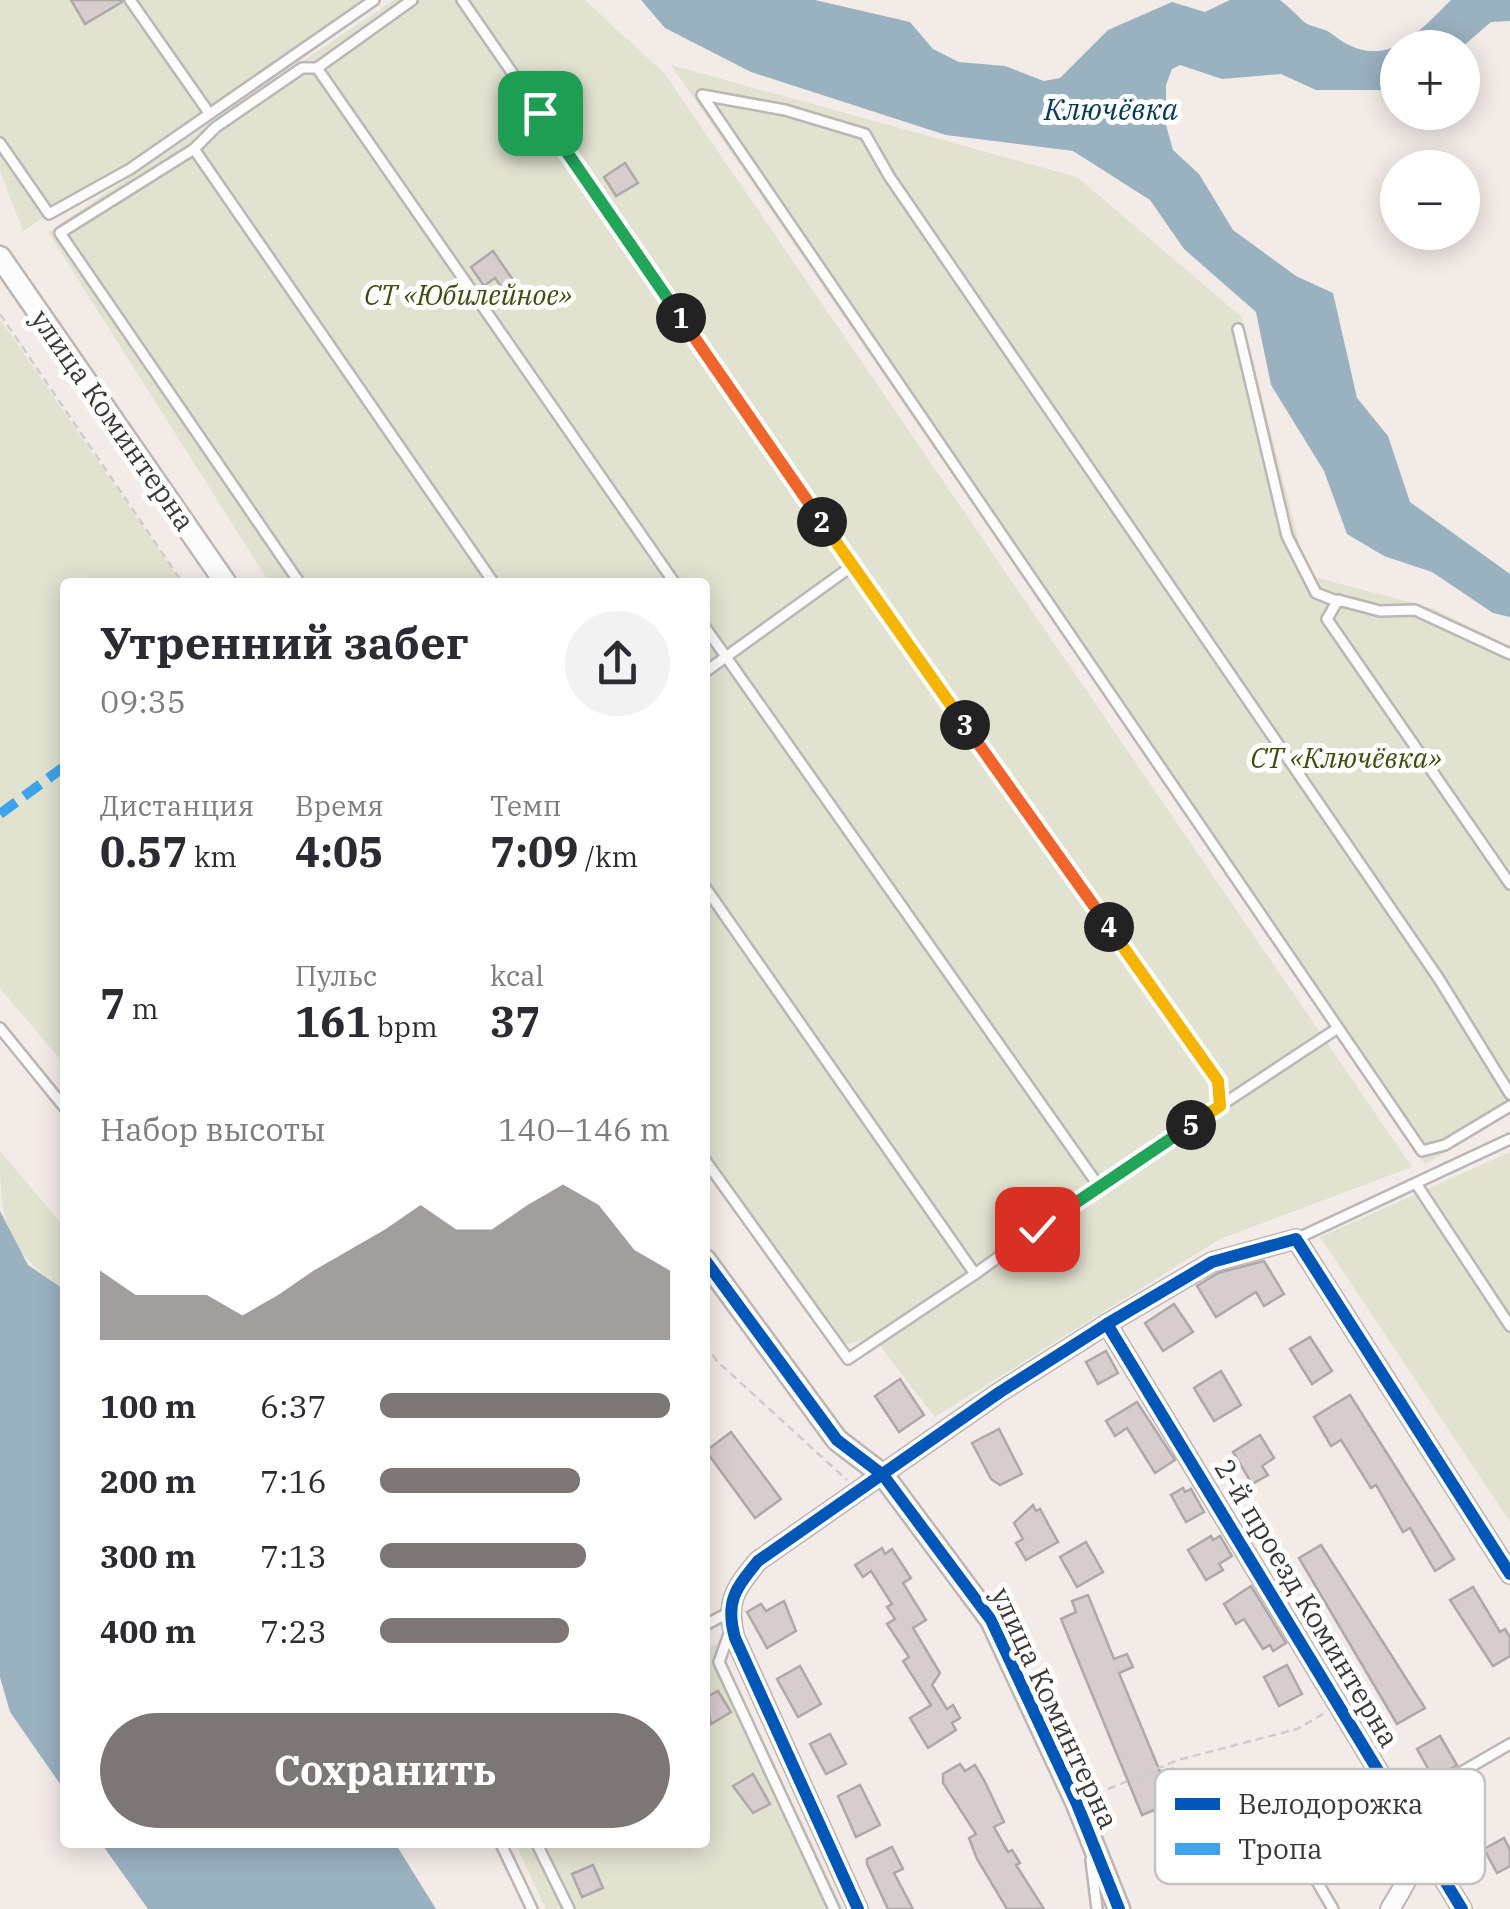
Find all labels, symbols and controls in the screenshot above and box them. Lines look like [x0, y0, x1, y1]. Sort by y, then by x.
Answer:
map controls [1380, 30, 1480, 250]
button: + [1380, 30, 1480, 130]
pin [498, 71, 583, 156]
icon: arrive [513, 86, 568, 141]
water label: Ключёвка [1043, 89, 1179, 128]
button: − [1380, 150, 1480, 250]
park label: СТ «Юбилейное» [364, 276, 572, 313]
pin: 1 [656, 293, 706, 343]
text: 1 [673, 299, 689, 336]
street label: улица Коминтерна [23, 302, 204, 538]
pin: 2 [797, 497, 847, 547]
text: 2 [814, 503, 830, 540]
button: share [565, 611, 670, 716]
text: Утренний забег [100, 613, 469, 671]
text: 09:35 [100, 680, 186, 722]
pin: 3 [940, 700, 990, 750]
text: 3 [957, 706, 973, 743]
park label: СТ «Ключёвка» [1250, 739, 1442, 776]
text: Дистанция [100, 787, 254, 824]
text: Время [295, 787, 384, 824]
text: Темп [490, 787, 562, 824]
text: 0.57 [100, 824, 187, 879]
text: 4:05 [295, 824, 383, 879]
text: 7:09 [490, 824, 578, 879]
text: km [187, 838, 237, 875]
text: /km [578, 838, 638, 875]
pin: 4 [1084, 902, 1134, 952]
text: 4 [1101, 908, 1117, 945]
text: Пульс [295, 957, 378, 994]
text: kcal [490, 957, 544, 994]
text: 7 [100, 976, 125, 1031]
text: m [125, 990, 158, 1027]
text: 161 [295, 994, 371, 1049]
text: 37 [490, 994, 540, 1049]
text: bpm [371, 1008, 438, 1045]
pin: 5 [1166, 1100, 1216, 1150]
text: 5 [1183, 1106, 1199, 1143]
text: Набор высоты [100, 1108, 326, 1150]
text: 140–146 m [498, 1108, 670, 1150]
pin [995, 1187, 1080, 1272]
icon: check [1010, 1202, 1065, 1257]
text: 100 m [100, 1385, 196, 1427]
text: 6:37 [260, 1385, 327, 1427]
street label: 2-й проезд Коминтерна [1207, 1452, 1408, 1754]
text: 200 m [100, 1460, 196, 1502]
text: 7:16 [260, 1460, 327, 1502]
text: 300 m [100, 1535, 196, 1577]
text: 7:13 [260, 1535, 327, 1577]
street label: улица Коминтерна [983, 1581, 1128, 1834]
text: 400 m [100, 1610, 196, 1652]
text: 7:23 [260, 1610, 327, 1652]
button: Сохранить [100, 1713, 670, 1828]
legend [1155, 1769, 1485, 1884]
text: Велодорожка [1238, 1785, 1423, 1822]
text: Тропа [1238, 1830, 1323, 1867]

